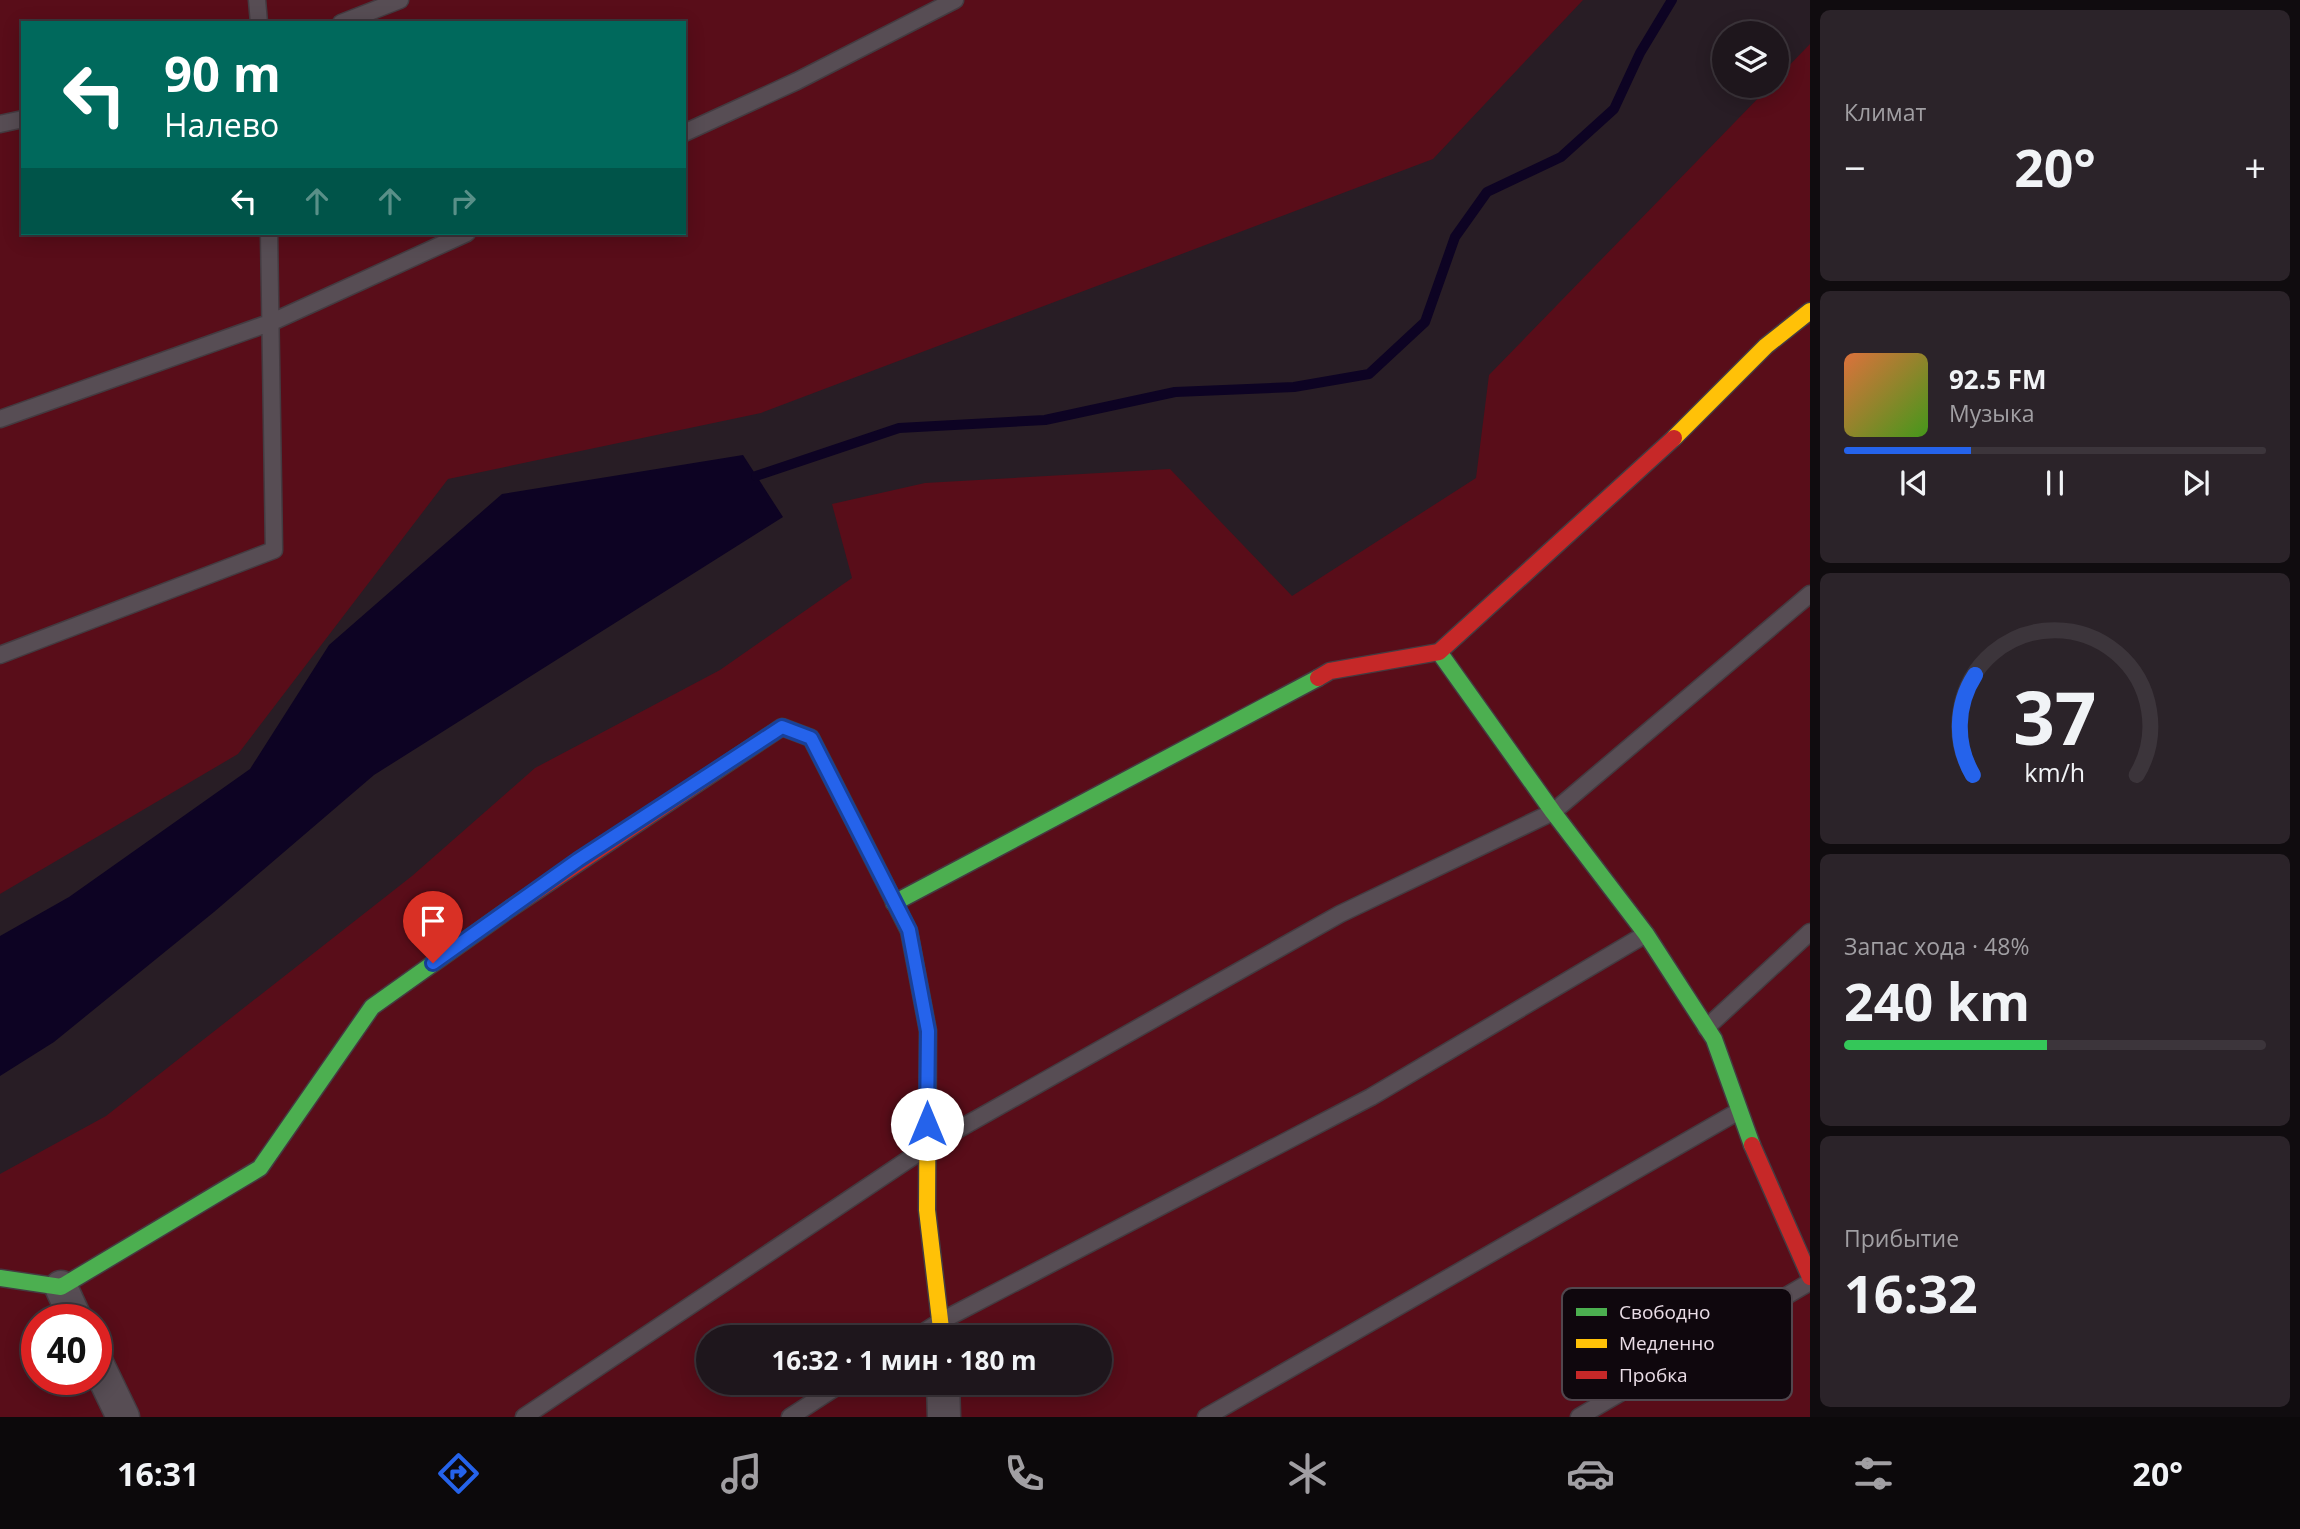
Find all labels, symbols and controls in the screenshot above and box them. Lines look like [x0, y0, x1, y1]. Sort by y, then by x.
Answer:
map controls [1712, 21, 1789, 98]
button: layers [1712, 21, 1789, 98]
text: 90 m [164, 40, 281, 106]
icon: left [49, 49, 140, 140]
text: Климат [1844, 96, 1926, 128]
text: Налево [164, 103, 279, 146]
text: 20° [2014, 131, 2096, 202]
text: − [1844, 141, 1866, 193]
text: + [2244, 141, 2266, 193]
icon: left [225, 182, 263, 220]
icon: ahead [298, 182, 336, 220]
icon: ahead [371, 182, 409, 220]
icon: right [444, 182, 482, 220]
text: 92.5 FM [1949, 361, 2047, 397]
text: Музыка [1949, 397, 2035, 429]
icon: previous [1895, 464, 1933, 502]
icon: pause [2036, 464, 2074, 502]
icon: next [2177, 464, 2215, 502]
text: 37 [2013, 667, 2097, 766]
text: km/h [2025, 754, 2085, 788]
pin [403, 891, 463, 963]
icon: arrive [414, 902, 452, 940]
text: Запас хода · 48% [1844, 930, 2029, 962]
text: 240 km [1844, 965, 2030, 1036]
position arrow [890, 1087, 964, 1161]
text: Прибытие [1844, 1222, 1959, 1254]
text: 16:32 [1844, 1257, 1978, 1328]
legend [1562, 1288, 1792, 1400]
text: Свободно [1619, 1299, 1710, 1325]
speed limit sign: 40 [21, 1304, 112, 1395]
text: Медленно [1619, 1330, 1715, 1356]
text: 16:32 · 1 мин · 180 m [771, 1342, 1037, 1378]
text: Пробка [1619, 1362, 1688, 1388]
icon: directions [434, 1449, 483, 1498]
icon: music [717, 1449, 766, 1498]
icon: phone [1000, 1449, 1049, 1498]
icon: climate [1283, 1449, 1332, 1498]
icon: car [1566, 1449, 1615, 1498]
icon: filters [1849, 1449, 1898, 1498]
text: 16:31 [117, 1452, 199, 1495]
text: 20° [2133, 1452, 2183, 1495]

